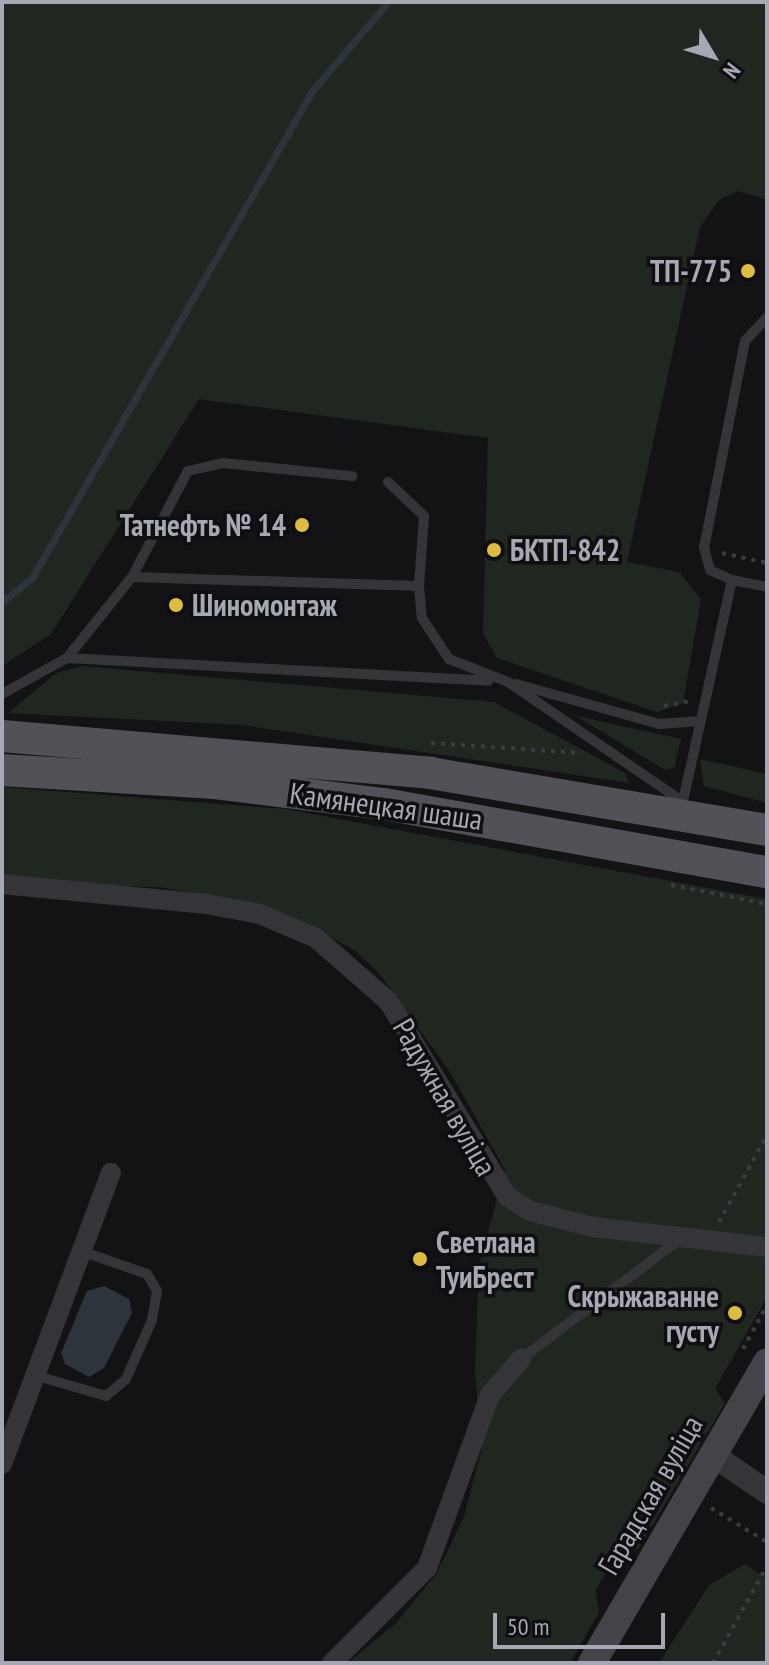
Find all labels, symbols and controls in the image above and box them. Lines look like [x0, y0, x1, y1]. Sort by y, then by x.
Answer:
north arrow [673, 16, 753, 96]
text: N [717, 57, 747, 84]
place label: ТП-775 [650, 253, 732, 289]
marker: ТП-775 [739, 262, 757, 280]
place label: Татнефть № 14 [119, 507, 286, 543]
marker: Татнефть № 14 [293, 516, 311, 534]
place label: БКТП-842 [510, 532, 620, 568]
marker: БКТП-842 [485, 541, 503, 559]
place label: Шиномонтаж [192, 587, 337, 623]
marker: Шиномонтаж [167, 596, 185, 614]
street label: Камянецкая шаша [287, 775, 485, 837]
street label: Радужная вуліца [386, 1012, 504, 1182]
place label: Светлана ТуиБрест [436, 1224, 536, 1294]
marker: Светлана ТуиБрест [411, 1250, 429, 1268]
place label: Скрыжаванне густу [568, 1278, 719, 1348]
marker: Скрыжаванне густу [726, 1304, 744, 1322]
street label: Гарадская вуліца [590, 1409, 710, 1581]
scale bar [497, 1597, 669, 1647]
text: 50 m [507, 1611, 549, 1642]

